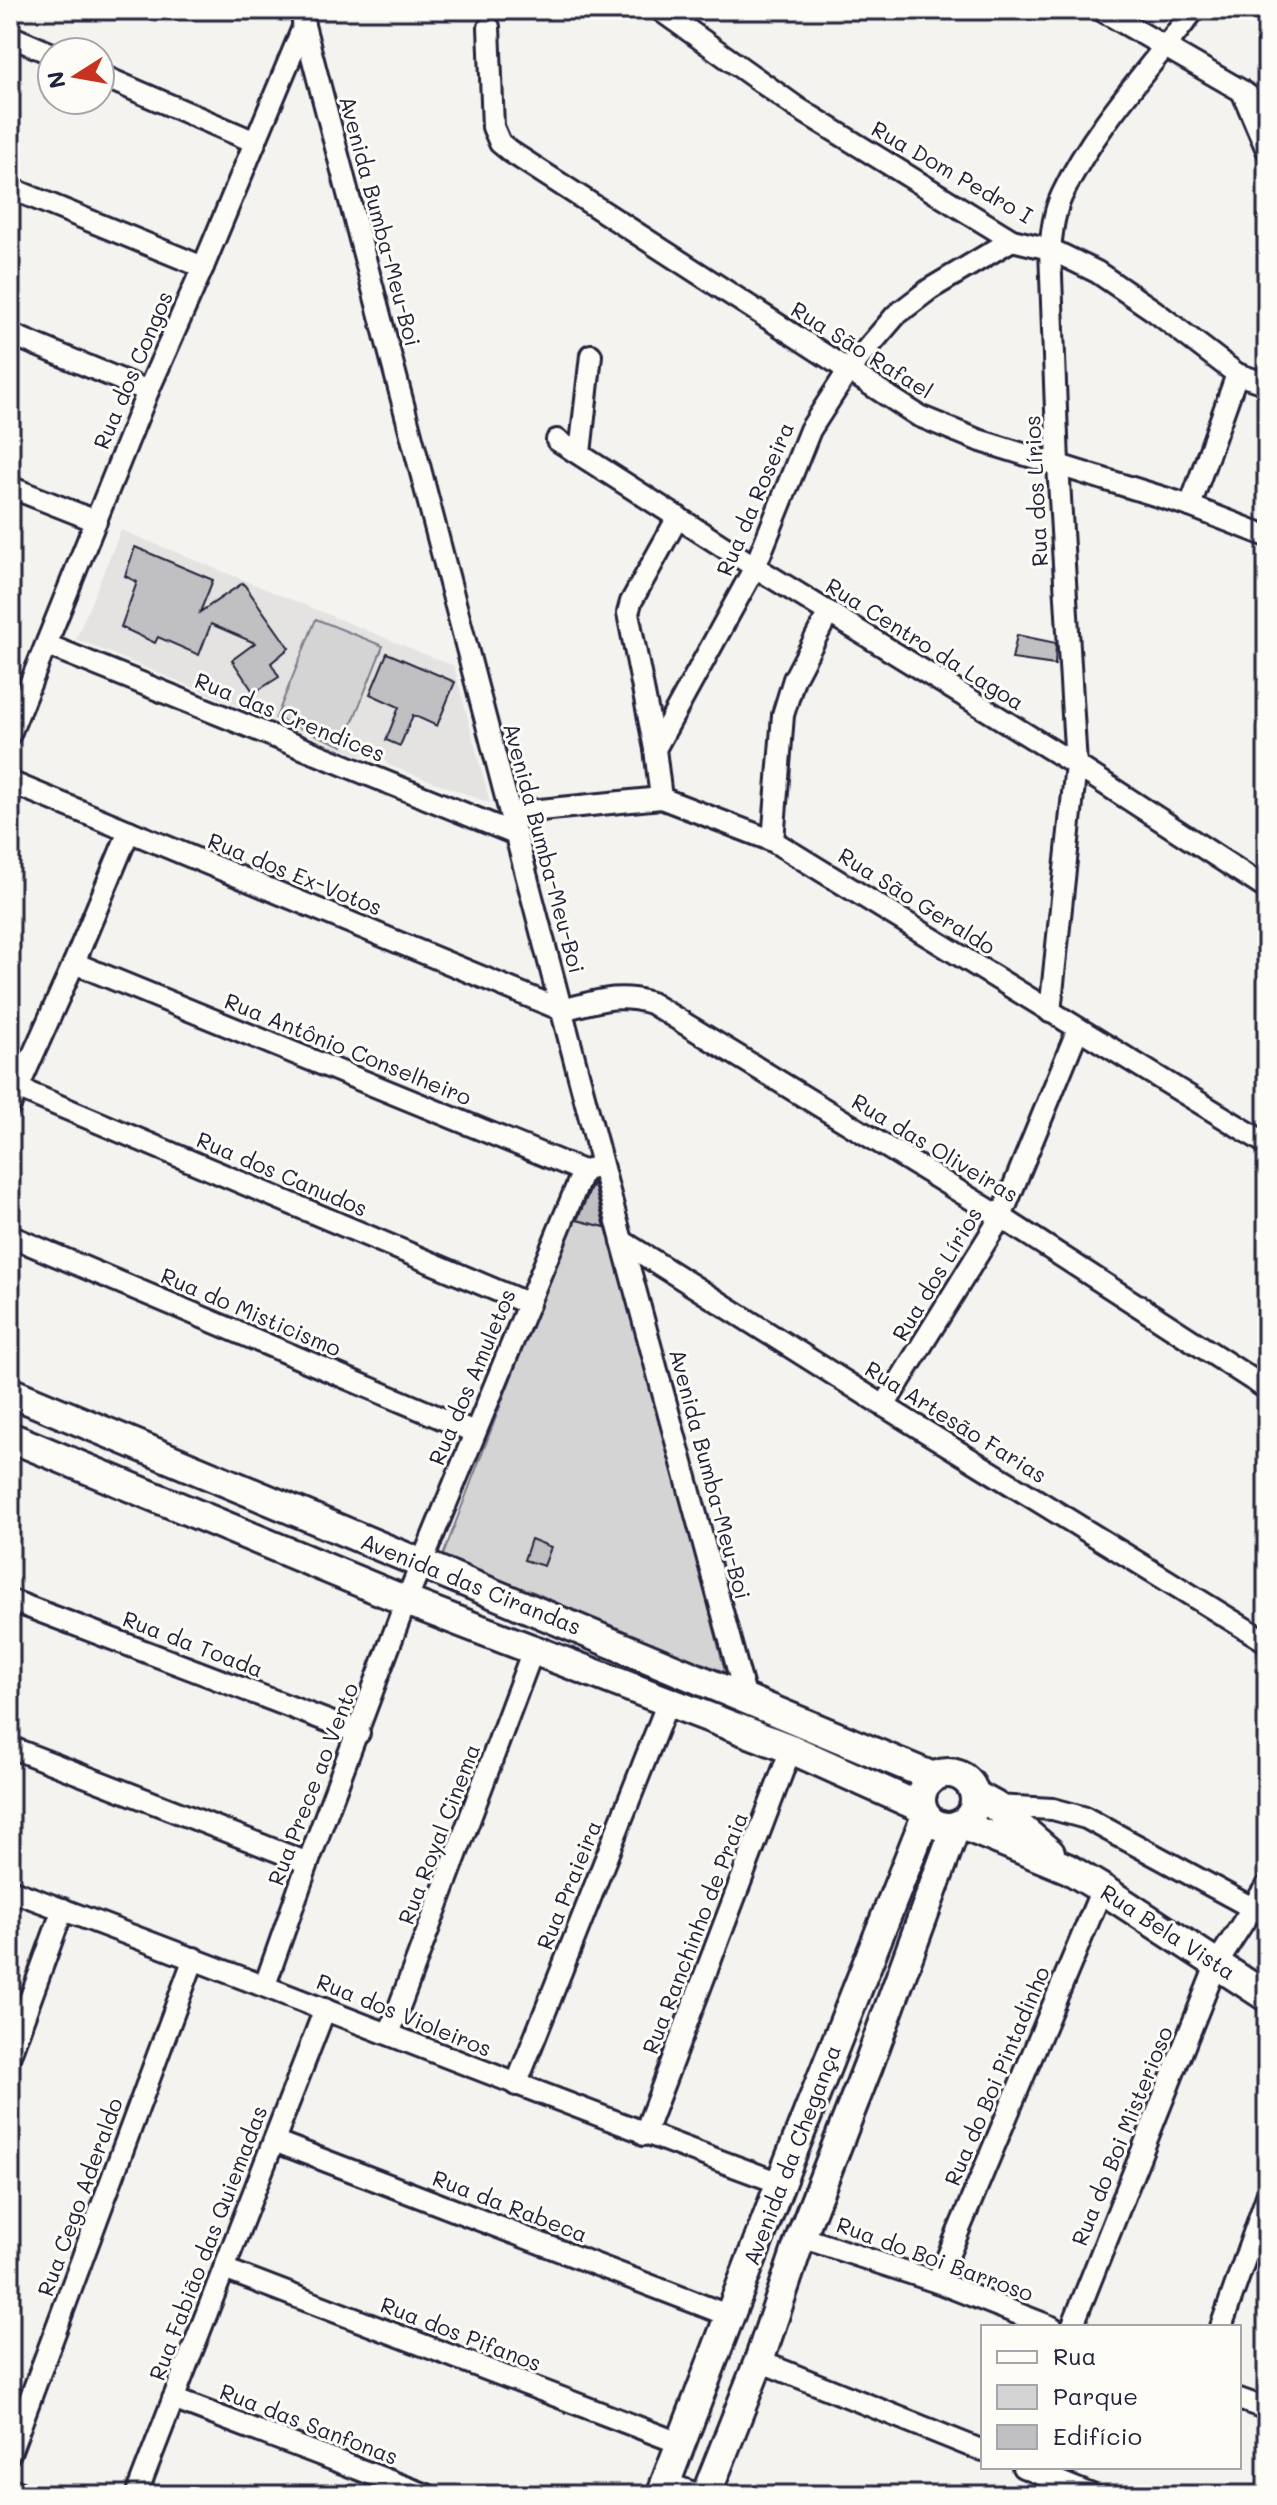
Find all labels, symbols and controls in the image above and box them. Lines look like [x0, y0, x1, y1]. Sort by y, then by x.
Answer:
north arrow [36, 36, 116, 116]
text: N [40, 69, 72, 91]
street label: Avenida Bumba-Meu-Boi [333, 92, 428, 349]
street label: Rua Dom Pedro I [866, 114, 1038, 229]
street label: Rua dos Congos [86, 286, 179, 453]
street label: Rua São Rafael [786, 294, 939, 405]
street label: Rua dos Lírios [1017, 415, 1054, 567]
street label: Rua da Roseira [709, 417, 800, 580]
street label: Rua Centro da Lagoa [821, 571, 1030, 716]
street label: Rua das Crendices [191, 665, 390, 768]
street label: Avenida Bumba-Meu-Boi [497, 719, 592, 976]
street label: Rua dos Ex-Votos [204, 825, 387, 922]
street label: Rua São Geraldo [833, 841, 1001, 961]
street label: Rua Antônio Conselheiro [221, 986, 476, 1111]
street label: Rua das Oliveiras [847, 1086, 1024, 1209]
street label: Rua dos Canudos [192, 1124, 372, 1223]
street label: Rua dos Lírios [885, 1201, 988, 1346]
street label: Rua do Misticismo [157, 1260, 346, 1363]
street label: Rua dos Amuletos [421, 1284, 522, 1469]
street label: Avenida Bumba-Meu-Boi [663, 1345, 758, 1602]
street label: Rua Artesão Farias [860, 1354, 1053, 1489]
street label: Avenida das Cirandas [357, 1526, 586, 1641]
street label: Rua da Toada [119, 1603, 268, 1684]
street label: Rua Prece ao Vento [260, 1678, 365, 1889]
street label: Rua Royal Cinema [391, 1739, 486, 1928]
street label: Rua Ranchinho de Praia [635, 1808, 754, 2058]
street label: Rua Praieira [529, 1816, 608, 1954]
street label: Rua Bela Vista [1095, 1877, 1241, 1986]
street label: Rua do Boi Pintadinho [937, 1962, 1056, 2190]
street label: Rua dos Violeiros [312, 1966, 496, 2063]
street label: Rua do Boi Misterioso [1064, 2022, 1179, 2250]
street label: Avenida da Chegança [736, 2041, 847, 2269]
street label: Rua Cego Aderaldo [30, 2094, 129, 2300]
street label: Rua Fabião das Quiemadas [142, 2101, 273, 2384]
street label: Rua da Rabeca [429, 2163, 592, 2248]
street label: Rua do Boi Barroso [833, 2209, 1038, 2308]
street label: Rua dos Pifanos [377, 2290, 546, 2378]
legend [981, 2325, 1241, 2469]
text: Rua [1053, 2340, 1096, 2371]
street label: Rua das Sanfonas [216, 2376, 402, 2471]
text: Parque [1053, 2380, 1138, 2411]
text: Edifício [1053, 2420, 1142, 2451]

